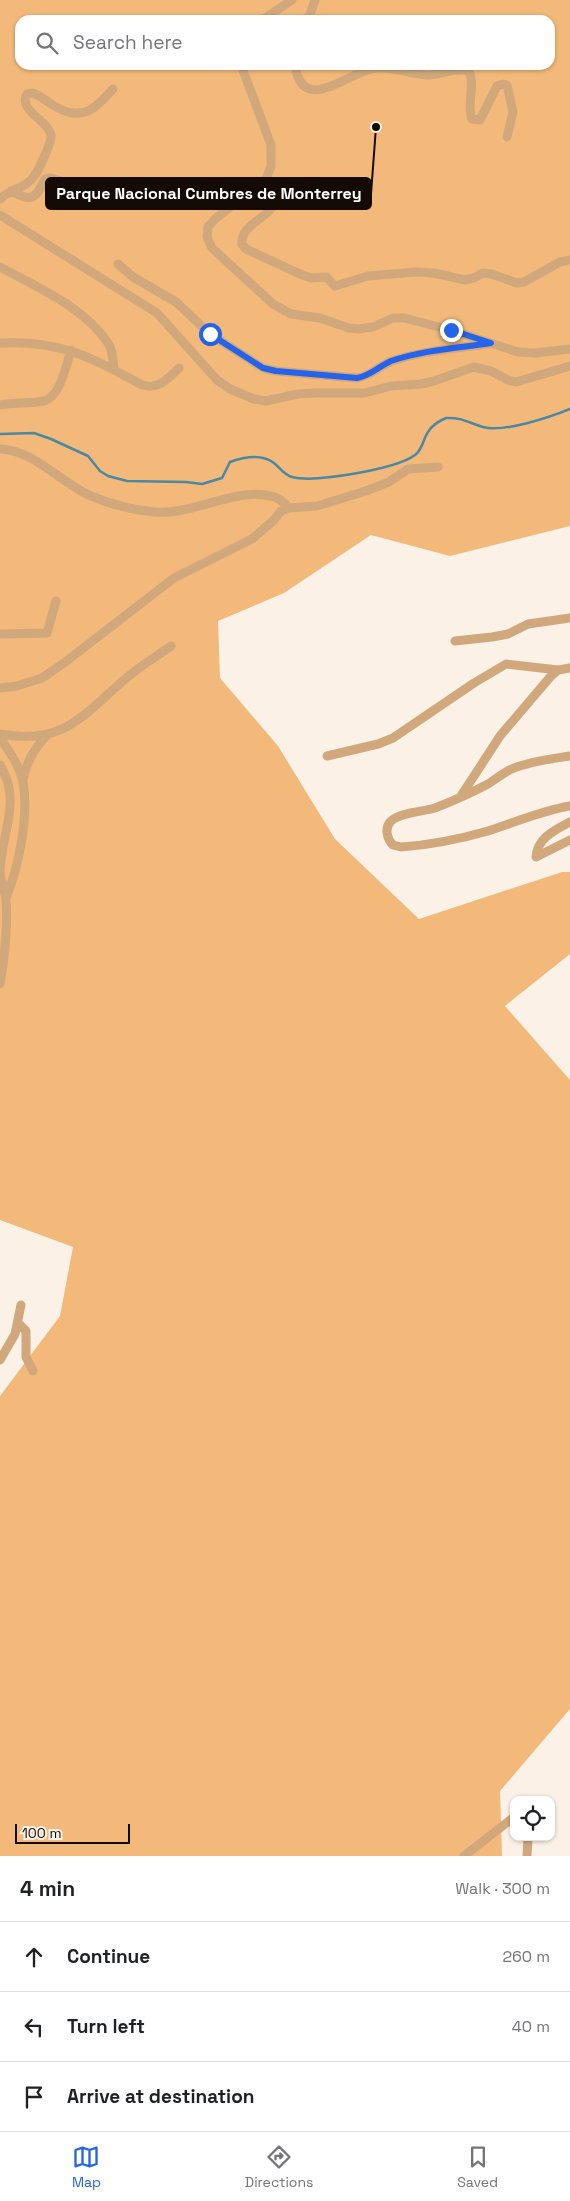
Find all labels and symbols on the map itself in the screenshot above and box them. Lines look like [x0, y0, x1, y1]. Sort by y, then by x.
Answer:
callout: Parque Nacional Cumbres de Monterrey [46, 178, 371, 209]
text: Parque Nacional Cumbres de Monterrey [56, 183, 362, 204]
route end [440, 319, 463, 342]
route start [199, 323, 222, 346]
scale bar [15, 1821, 130, 1844]

